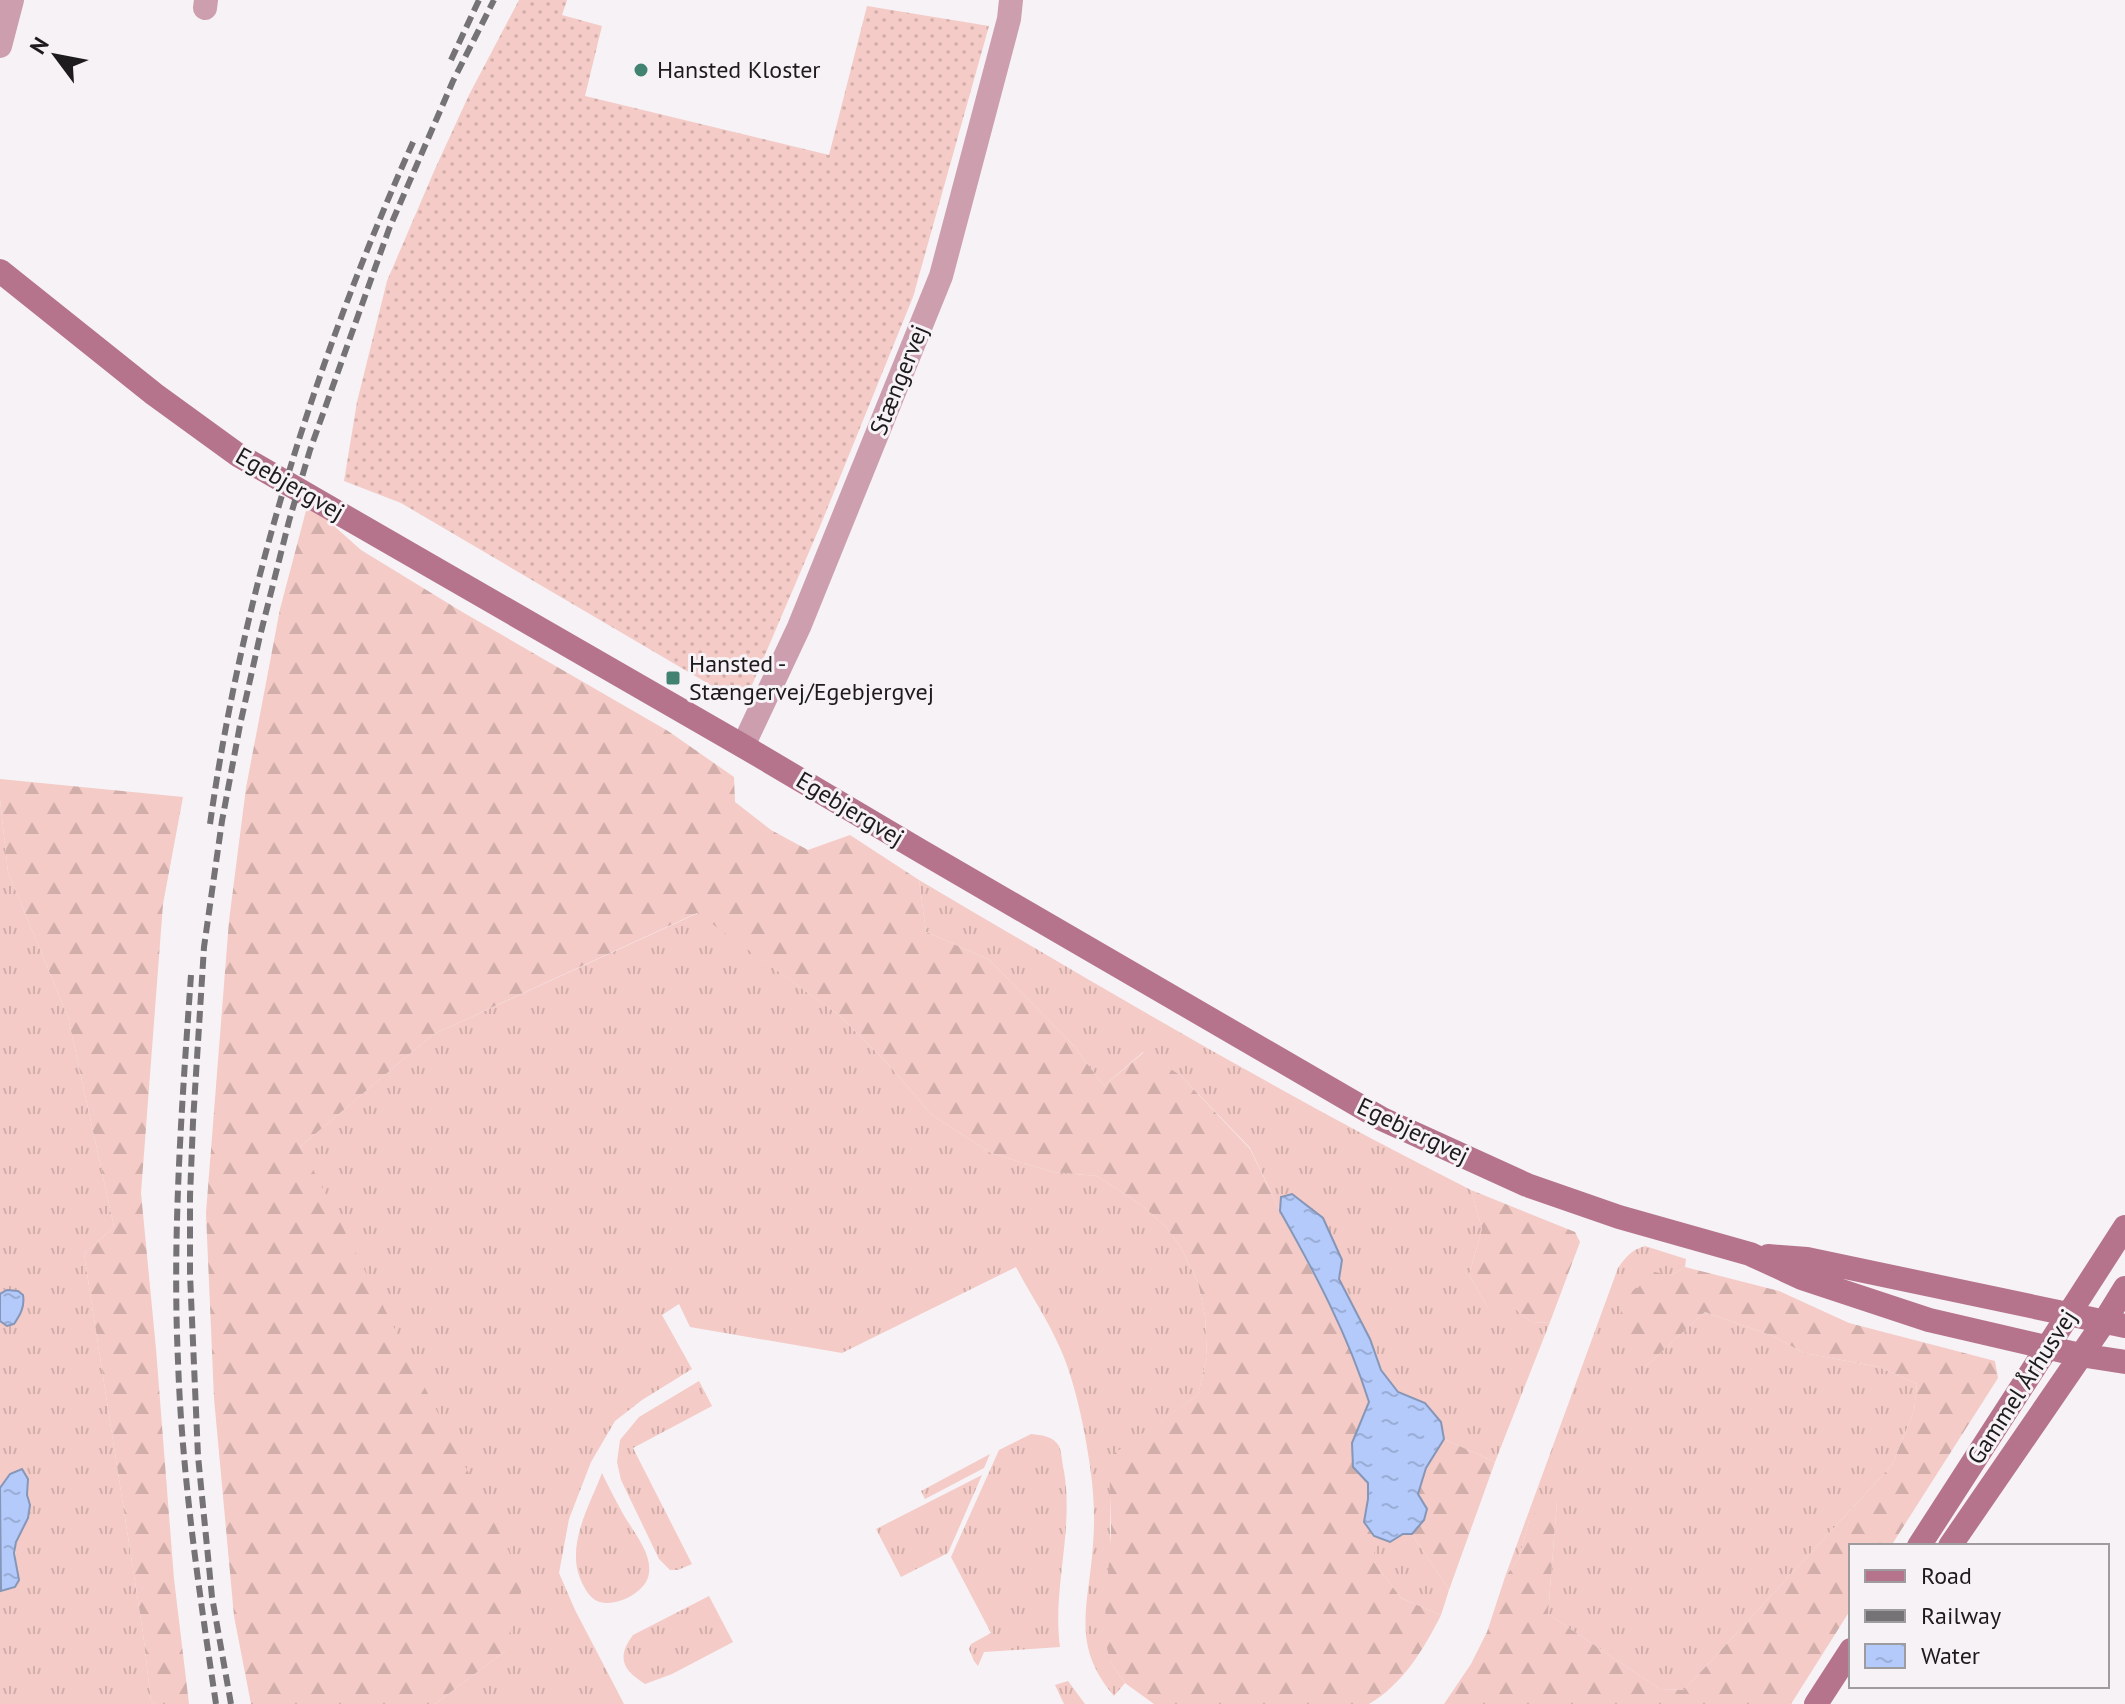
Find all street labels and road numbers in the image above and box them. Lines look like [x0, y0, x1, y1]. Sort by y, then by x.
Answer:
street label: Stængervej [862, 320, 935, 440]
street label: Egebjergvej [230, 440, 350, 527]
street label: Egebjergvej [791, 764, 910, 853]
street label: Egebjergvej [1352, 1090, 1474, 1171]
street label: Gammel Århusvej [1960, 1303, 2083, 1470]

